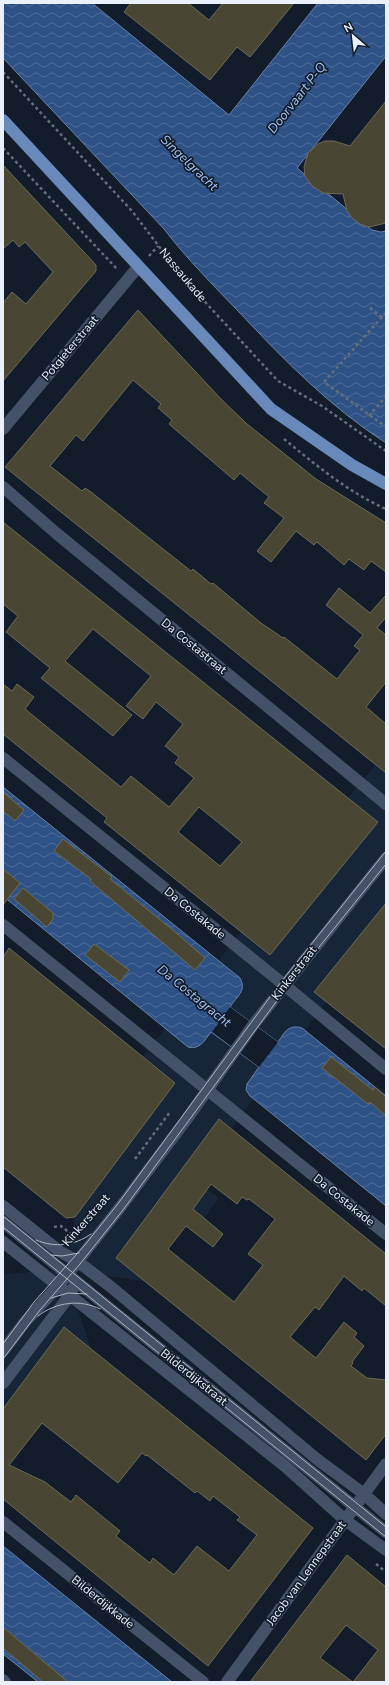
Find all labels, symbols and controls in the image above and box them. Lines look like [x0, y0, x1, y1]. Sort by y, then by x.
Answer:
north arrow [333, 16, 373, 56]
text: N [341, 19, 356, 36]
water label: Doorvaart P-Q [264, 59, 330, 137]
water label: Singelgracht [156, 131, 222, 195]
street label: Nassaukade [156, 245, 210, 305]
street label: Potgieterstraat [38, 312, 102, 384]
street label: Da Costastraat [158, 615, 231, 678]
street label: Da Costakade [161, 883, 229, 943]
street label: Kinkerstraat [268, 942, 321, 1003]
water label: Da Costagracht [153, 961, 235, 1032]
street label: Da Costakade [310, 1170, 378, 1230]
street label: Kinkerstraat [59, 1190, 114, 1250]
street label: Bilderdijkstraat [157, 1345, 231, 1409]
street label: Jacob van Lennepstraat [262, 1517, 350, 1629]
street label: Bilderdijkkade [68, 1572, 138, 1632]

